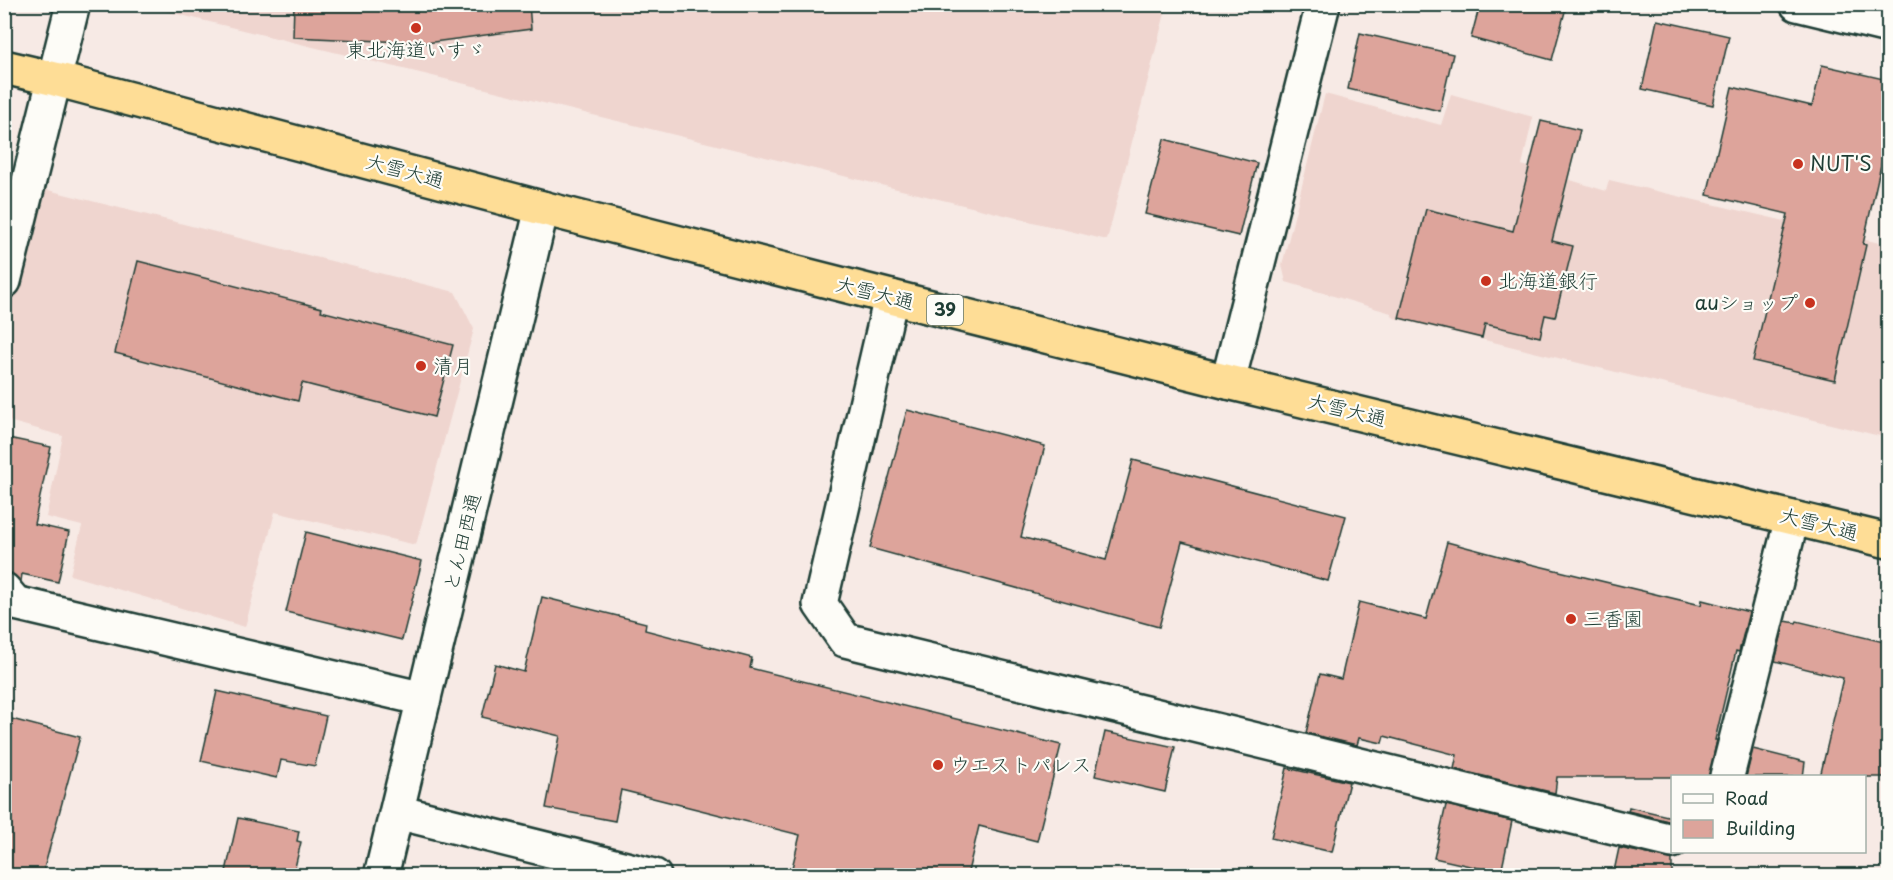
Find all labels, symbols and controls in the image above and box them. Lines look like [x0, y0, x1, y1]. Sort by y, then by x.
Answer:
marker: 東北海道いすゞ [409, 21, 423, 35]
place label: 東北海道いすゞ [346, 34, 486, 64]
street label: 大雪大通 [363, 145, 448, 195]
place label: NUT'S [1810, 148, 1872, 178]
marker: NUT'S [1791, 157, 1805, 171]
place label: 北海道銀行 [1498, 265, 1598, 295]
street label: 大雪大通 [833, 268, 918, 316]
marker: 北海道銀行 [1479, 274, 1493, 288]
place label: auショップ [1695, 287, 1798, 317]
road number: 39 [927, 295, 963, 325]
marker: auショップ [1803, 296, 1817, 310]
place label: 清月 [433, 350, 473, 380]
marker: 清月 [414, 359, 428, 373]
street label: 大雪大通 [1305, 385, 1390, 433]
street label: とん田西通 [434, 490, 488, 594]
street label: 大雪大通 [1777, 499, 1862, 547]
place label: 三香園 [1583, 603, 1643, 633]
marker: 三香園 [1564, 612, 1578, 626]
place label: ウエストパレス [950, 749, 1092, 779]
marker: ウエストパレス [931, 758, 945, 772]
legend [1671, 775, 1866, 853]
text: Road [1725, 784, 1769, 811]
text: Building [1725, 814, 1795, 841]

